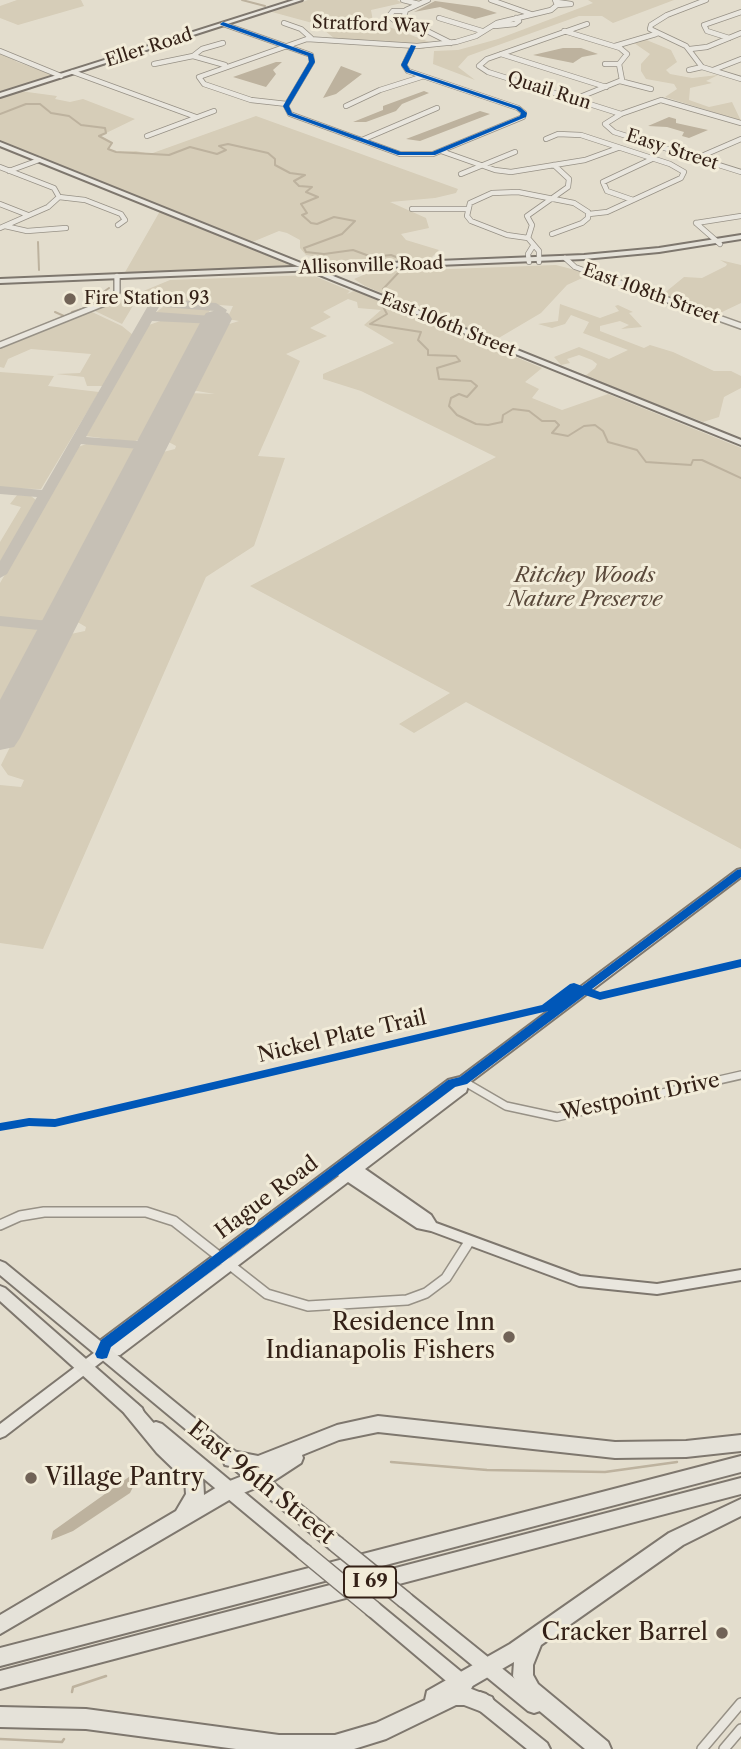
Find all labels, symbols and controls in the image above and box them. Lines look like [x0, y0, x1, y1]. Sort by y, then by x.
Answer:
street label: Stratford Way [312, 12, 430, 38]
street label: Eller Road [103, 24, 195, 72]
street label: Quail Run [504, 67, 594, 115]
street label: Easy Street [623, 125, 721, 175]
street label: Allisonville Road [298, 253, 444, 279]
street label: East 108th Street [580, 259, 722, 329]
place label: Fire Station 93 [84, 288, 209, 310]
street label: East 106th Street [377, 288, 519, 362]
marker: Fire Station 93 [62, 291, 78, 307]
park label: Ritchey Woods Nature Preserve [508, 563, 662, 613]
street label: Nickel Plate Trail [255, 1005, 429, 1069]
street label: Westpoint Drive [558, 1068, 722, 1126]
street label: Hague Road [211, 1151, 323, 1245]
place label: Residence Inn Indianapolis Fishers [266, 1309, 495, 1365]
marker: Residence Inn Indianapolis Fishers [501, 1329, 517, 1345]
street label: East 96th Street [182, 1415, 340, 1551]
place label: Village Pantry [45, 1464, 204, 1492]
marker: Village Pantry [23, 1470, 39, 1486]
road number: I 69 [344, 1566, 396, 1598]
place label: Cracker Barrel [541, 1619, 708, 1647]
marker: Cracker Barrel [714, 1625, 730, 1641]

